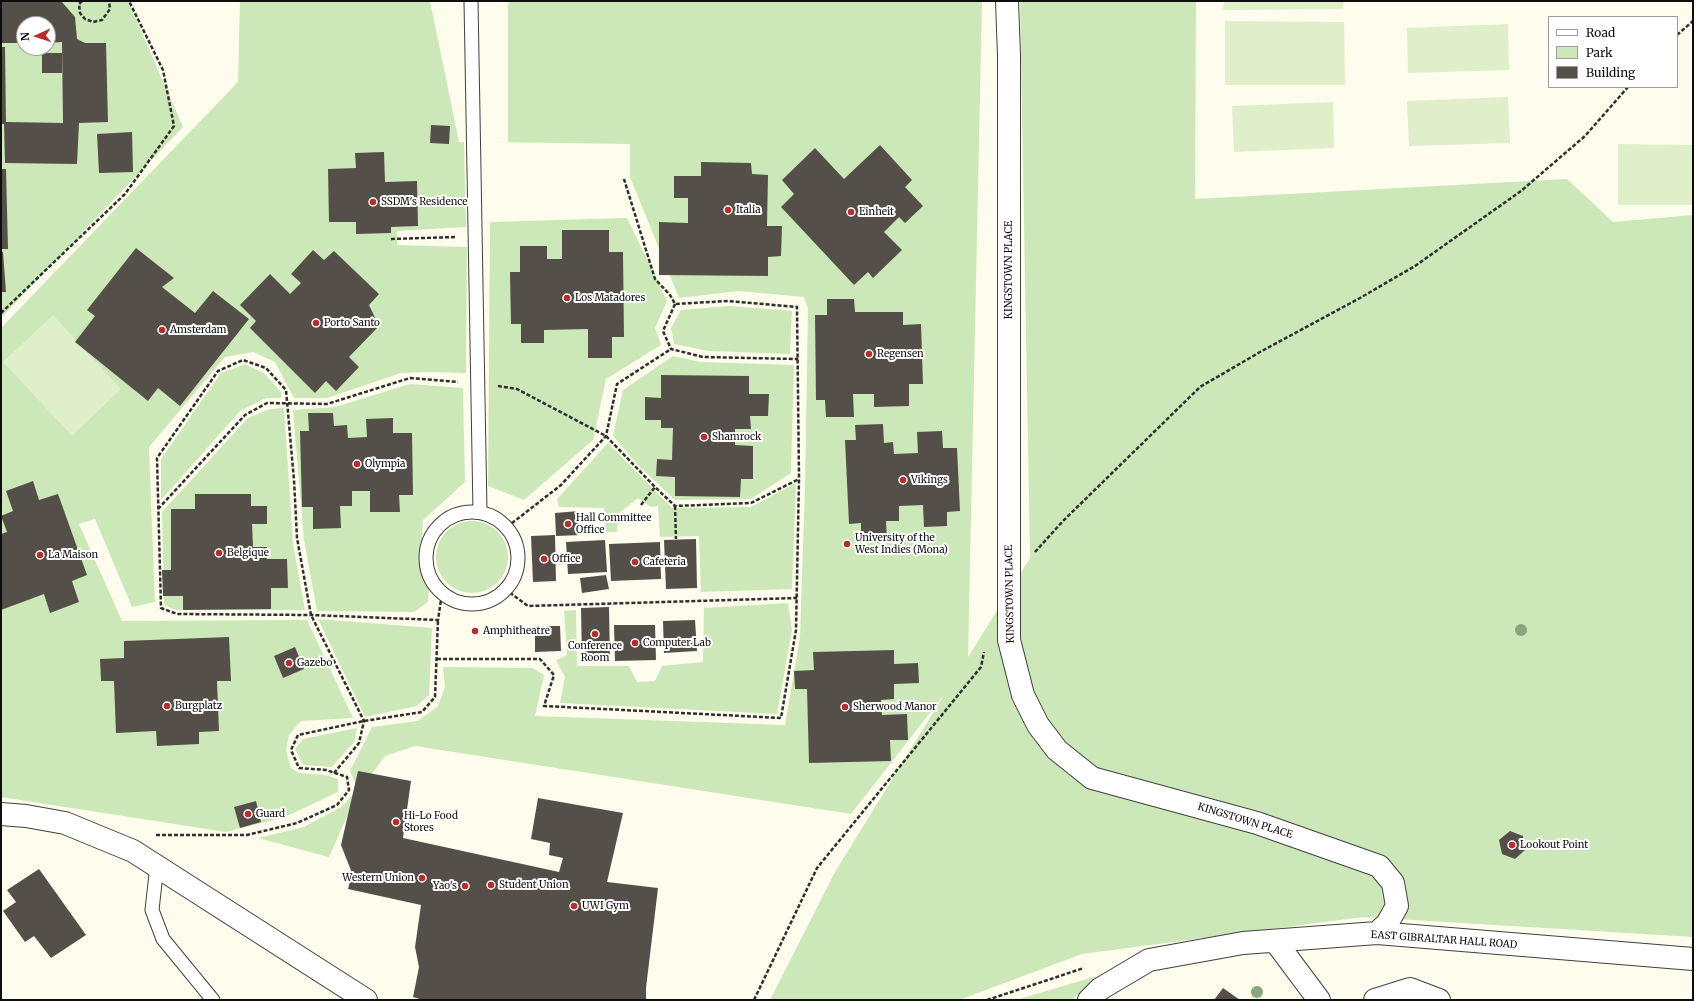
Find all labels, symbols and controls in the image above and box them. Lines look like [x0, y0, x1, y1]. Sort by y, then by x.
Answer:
north arrow [16, 16, 56, 56]
legend [1548, 16, 1678, 88]
text: Road [1586, 25, 1615, 40]
text: N [18, 32, 32, 41]
text: Park [1586, 45, 1613, 60]
text: Building [1586, 65, 1635, 80]
place label: SSDM's Residence [381, 196, 467, 208]
marker: SSDM's Residence [368, 197, 378, 207]
place label: Italia [736, 204, 760, 216]
marker: Italia [723, 205, 733, 215]
place label: Einheit [859, 206, 894, 218]
marker: Einheit [846, 207, 856, 217]
street label: KINGSTOWN PLACE [1003, 221, 1015, 319]
place label: Los Matadores [575, 292, 645, 304]
marker: Los Matadores [562, 293, 572, 303]
place label: Porto Santo [324, 317, 380, 329]
marker: Porto Santo [311, 318, 321, 328]
place label: Amsterdam [170, 324, 226, 336]
marker: Amsterdam [157, 325, 167, 335]
place label: Regensen [877, 348, 924, 360]
marker: Regensen [864, 349, 874, 359]
place label: Shamrock [712, 431, 761, 443]
marker: Shamrock [699, 432, 709, 442]
place label: Olympia [365, 458, 405, 470]
marker: Olympia [352, 459, 362, 469]
place label: Vikings [911, 474, 948, 486]
marker: Vikings [898, 475, 908, 485]
place label: Hall Committee Office [576, 512, 651, 536]
marker: Hall Committee Office [563, 519, 573, 529]
place label: University of the West Indies (Mona) [855, 532, 948, 556]
marker: University of the West Indies (Mona) [842, 539, 852, 549]
street label: KINGSTOWN PLACE [1003, 545, 1017, 643]
place label: Belgique [227, 547, 269, 559]
marker: Belgique [214, 548, 224, 558]
place label: La Maison [48, 549, 98, 561]
marker: La Maison [35, 550, 45, 560]
place label: Office [552, 553, 580, 565]
marker: Office [539, 554, 549, 564]
place label: Cafeteria [643, 556, 686, 568]
marker: Cafeteria [630, 557, 640, 567]
place label: Amphitheatre [483, 625, 550, 637]
marker: Amphitheatre [470, 626, 480, 636]
marker: Conference Room [590, 629, 600, 639]
place label: Computer Lab [643, 637, 711, 649]
marker: Computer Lab [630, 638, 640, 648]
place label: Conference Room [568, 640, 622, 664]
place label: Gazebo [297, 657, 332, 669]
marker: Gazebo [284, 658, 294, 668]
place label: Burgplatz [175, 700, 222, 712]
marker: Burgplatz [162, 701, 172, 711]
place label: Sherwood Manor [853, 701, 937, 713]
marker: Sherwood Manor [840, 702, 850, 712]
street label: KINGSTOWN PLACE [1196, 801, 1294, 841]
place label: Guard [256, 808, 285, 820]
marker: Guard [243, 809, 253, 819]
place label: Hi-Lo Food Stores [404, 810, 458, 834]
marker: Hi-Lo Food Stores [391, 817, 401, 827]
place label: Lookout Point [1520, 839, 1588, 851]
marker: Lookout Point [1507, 840, 1517, 850]
place label: Western Union [342, 872, 414, 884]
marker: Western Union [417, 873, 427, 883]
place label: Student Union [499, 879, 569, 891]
place label: Yao's [433, 880, 457, 892]
marker: Student Union [486, 880, 496, 890]
marker: Yao's [460, 881, 470, 891]
place label: UWI Gym [582, 900, 629, 912]
marker: UWI Gym [569, 901, 579, 911]
street label: EAST GIBRALTAR HALL ROAD [1370, 929, 1518, 951]

